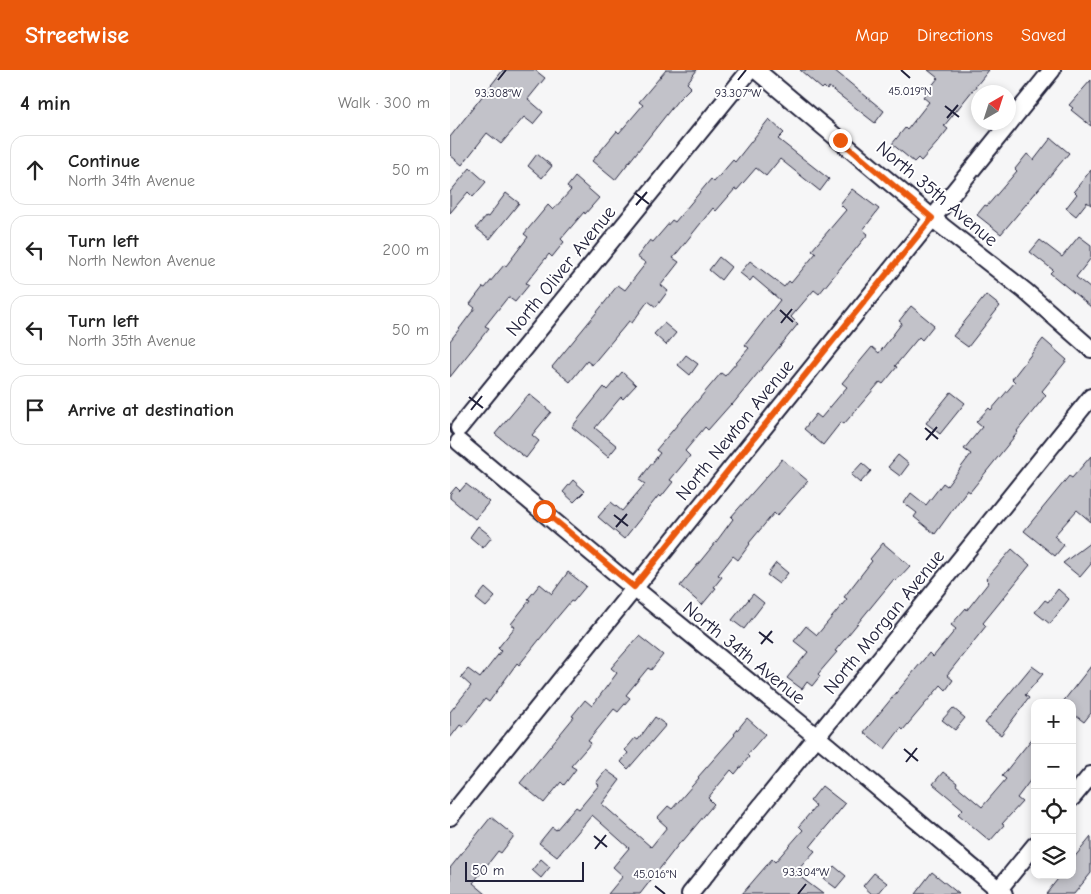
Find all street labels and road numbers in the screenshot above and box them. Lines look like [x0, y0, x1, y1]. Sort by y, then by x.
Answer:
street label: North 35th Avenue [872, 137, 1002, 251]
street label: North Oliver Avenue [502, 201, 620, 341]
street label: North Newton Avenue [671, 355, 799, 505]
street label: North Morgan Avenue [819, 545, 949, 699]
street label: North 34th Avenue [679, 597, 809, 709]

